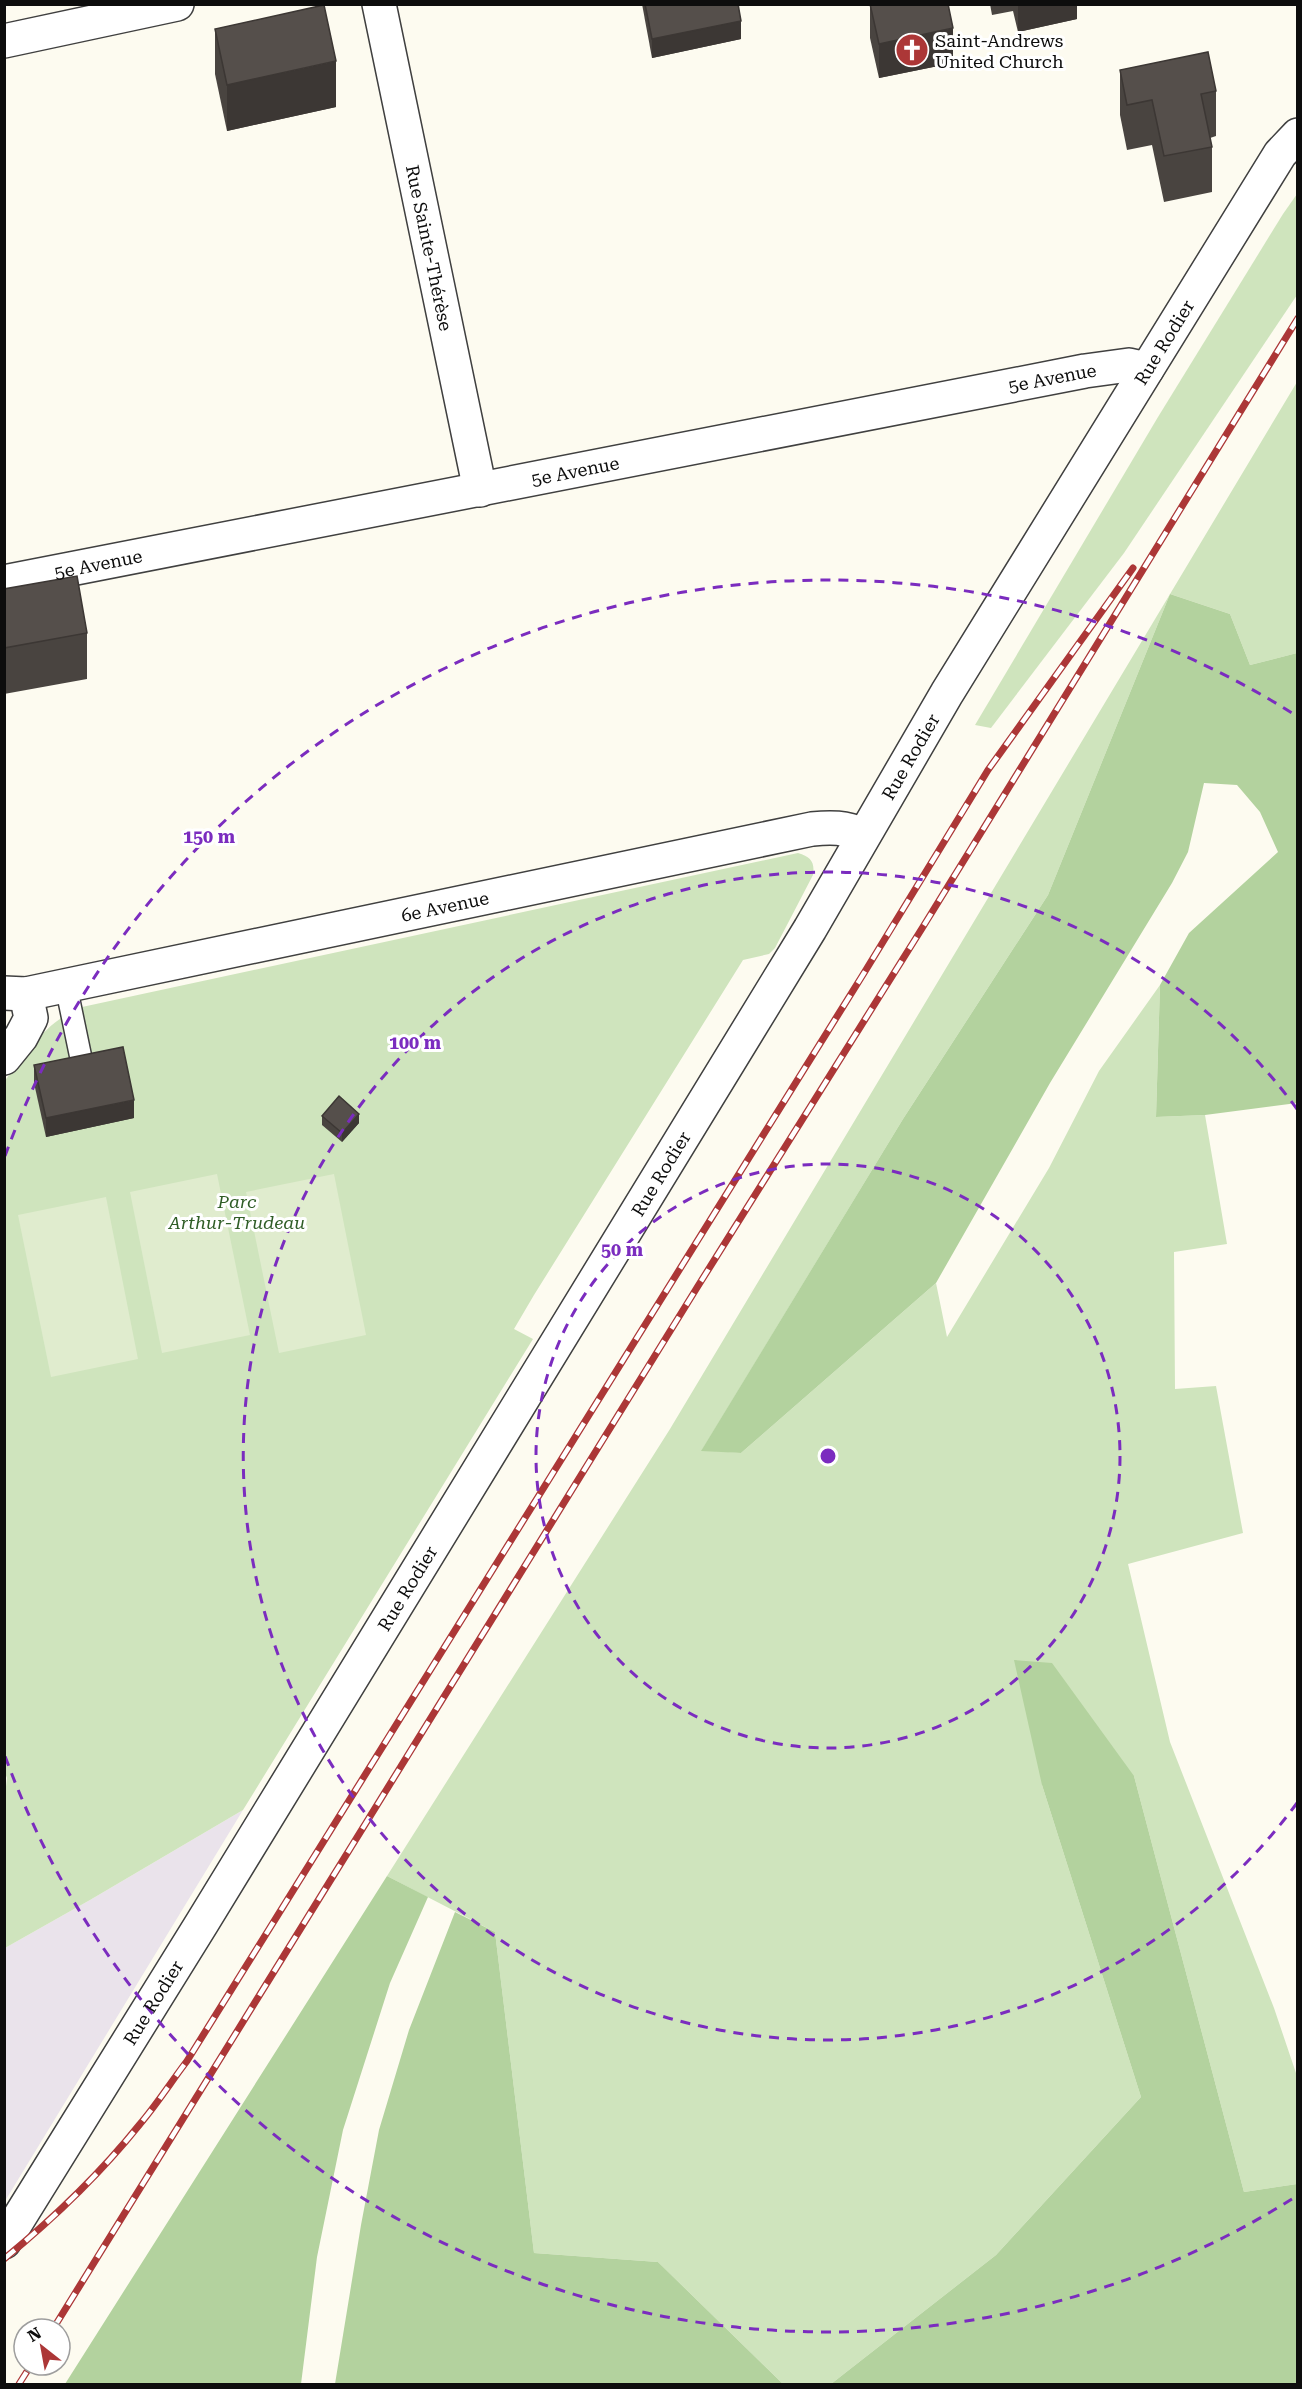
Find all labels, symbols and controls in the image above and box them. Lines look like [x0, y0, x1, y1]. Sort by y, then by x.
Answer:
place label: Saint-Andrews United Church [935, 30, 1064, 72]
church icon: Saint-Andrews United Church [894, 32, 930, 68]
street label: Rue Sainte-Thérèse [402, 163, 457, 333]
street label: Rue Rodier [1130, 296, 1198, 388]
street label: 5e Avenue [1006, 359, 1098, 396]
street label: 5e Avenue [529, 452, 621, 489]
street label: 5e Avenue [52, 545, 144, 582]
street label: Rue Rodier [877, 710, 943, 803]
text: 150 m [183, 826, 236, 847]
street label: 6e Avenue [399, 887, 491, 926]
text: 100 m [389, 1032, 442, 1053]
street label: Rue Rodier [626, 1127, 694, 1220]
park label: Parc Arthur-Trudeau [168, 1191, 305, 1233]
text: 50 m [601, 1239, 644, 1260]
centre of rings [818, 1446, 838, 1466]
street label: Rue Rodier [373, 1542, 441, 1634]
street label: Rue Rodier [119, 1956, 187, 2049]
north arrow [12, 2317, 72, 2377]
text: N [24, 2323, 45, 2346]

